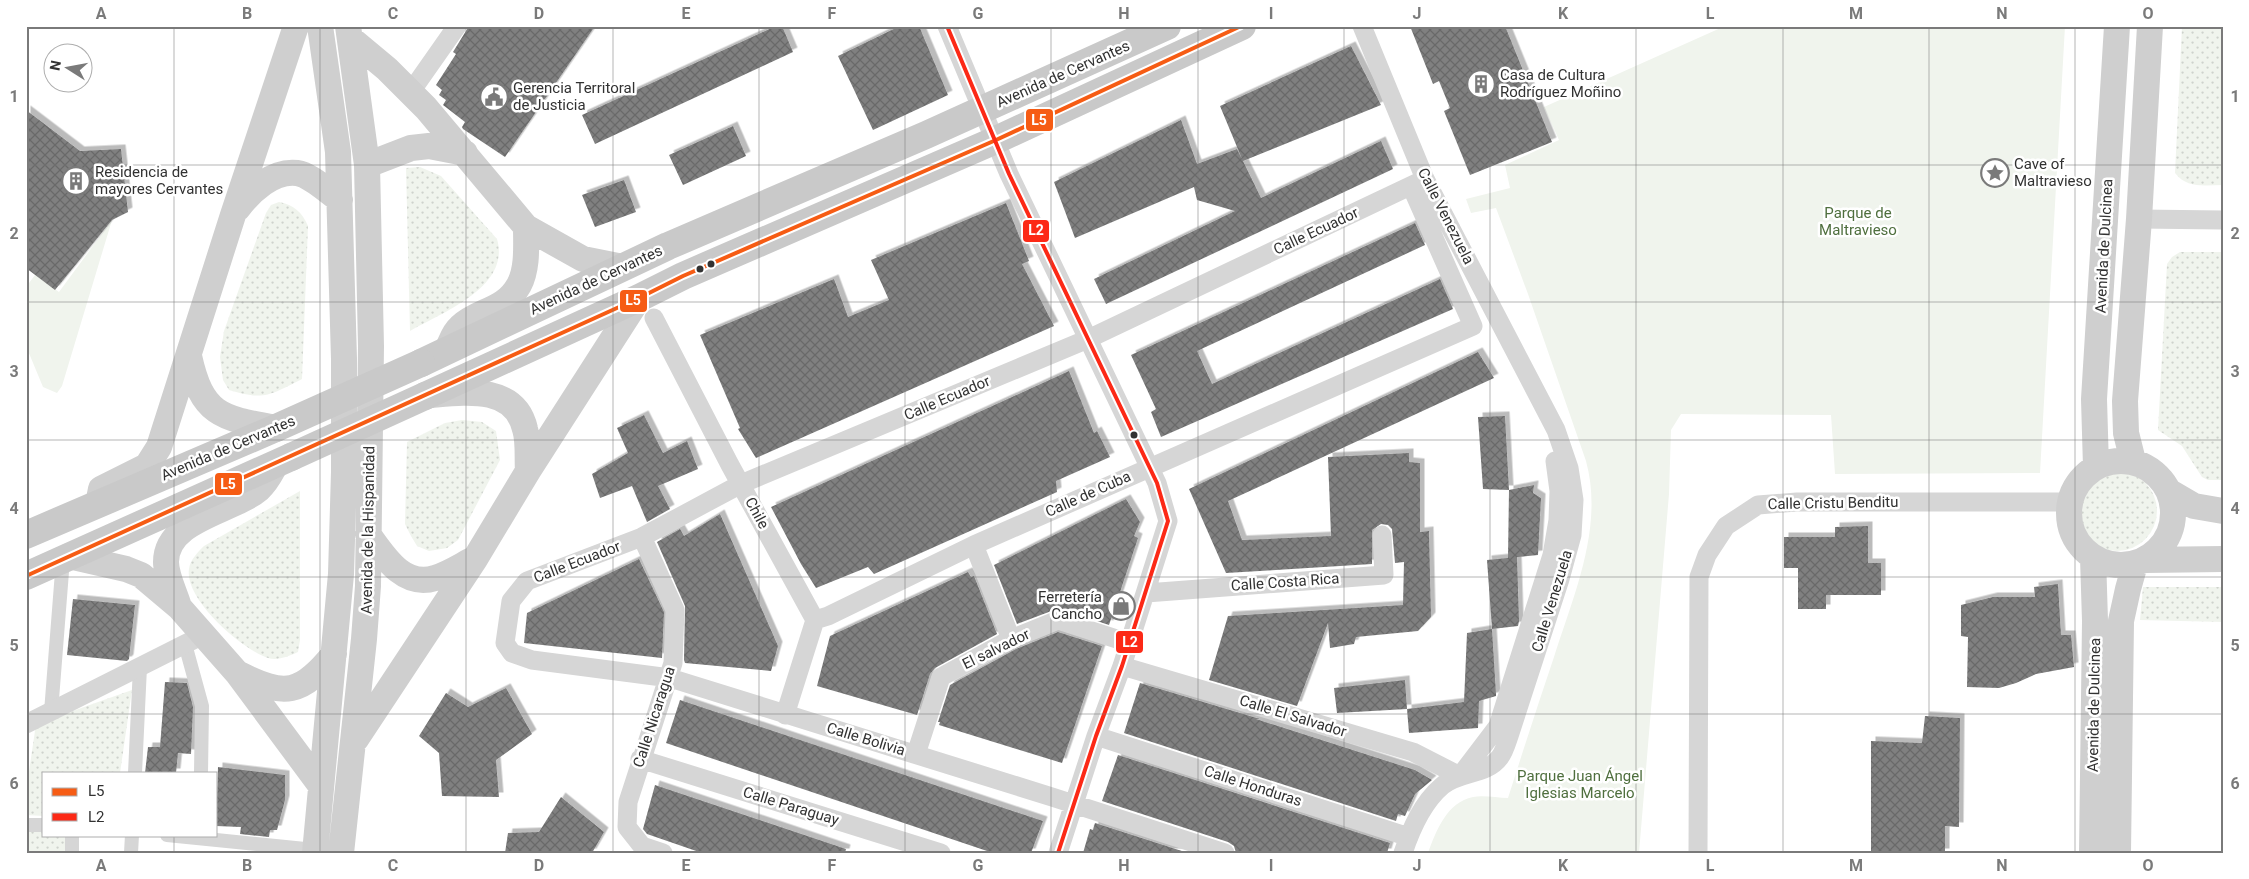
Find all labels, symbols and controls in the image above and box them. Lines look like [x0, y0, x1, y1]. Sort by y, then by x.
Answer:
text: A [96, 4, 107, 23]
text: B [242, 4, 252, 23]
text: C [388, 4, 398, 23]
text: D [534, 4, 544, 23]
text: E [682, 4, 691, 23]
text: F [828, 4, 837, 23]
text: G [973, 4, 984, 23]
text: H [1118, 4, 1130, 23]
text: I [1269, 4, 1273, 23]
text: J [1413, 4, 1421, 23]
text: K [1558, 4, 1569, 23]
text: L [1706, 4, 1715, 23]
text: M [1849, 4, 1863, 23]
text: N [1996, 4, 2008, 23]
text: O [2142, 4, 2154, 23]
street label: Avenida de Cervantes [994, 36, 1132, 112]
north arrow [42, 42, 92, 92]
text: N [46, 59, 64, 72]
place label: Casa de Cultura Rodríguez Moñino [1500, 66, 1621, 101]
building icon: Casa de Cultura Rodríguez Moñino [1466, 69, 1496, 99]
place label: Gerencia Territoral de Justicia [513, 79, 635, 114]
public building icon: Gerencia Territoral de Justicia [479, 82, 509, 112]
text: 1 [9, 87, 19, 106]
text: 1 [2230, 87, 2240, 106]
line badge: L5 [1025, 108, 1054, 132]
text: L5 [1031, 112, 1047, 128]
place label: Cave of Maltravieso [2014, 155, 2092, 190]
place icon: Cave of Maltravieso [1980, 158, 2010, 188]
place label: Residencia de mayores Cervantes [95, 163, 223, 198]
street label: Calle Venezuela [1414, 165, 1478, 267]
building icon: Residencia de mayores Cervantes [61, 166, 91, 196]
street label: Avenida de Dulcinea [2091, 178, 2117, 314]
street label: Calle Ecuador [1271, 203, 1361, 259]
park label: Parque de Maltravieso [1819, 204, 1897, 239]
line badge: L2 [1022, 219, 1050, 243]
text: L2 [1028, 222, 1044, 238]
text: 2 [9, 224, 19, 243]
text: 2 [2230, 224, 2240, 243]
street label: Avenida de Cervantes [527, 241, 665, 319]
unlabelled marker [706, 259, 716, 269]
unlabelled marker [695, 264, 705, 274]
line badge: L5 [619, 289, 648, 313]
text: L5 [625, 292, 641, 308]
text: 3 [9, 362, 19, 381]
text: 3 [2230, 362, 2240, 381]
street label: Calle Ecuador [901, 372, 993, 424]
street label: Avenida de Cervantes [158, 412, 298, 484]
unlabelled marker [1129, 430, 1139, 440]
street label: Avenida de la Hispanidad [358, 446, 378, 614]
street label: Calle de Cuba [1042, 467, 1134, 521]
line badge: L5 [214, 472, 243, 496]
text: L5 [220, 476, 236, 492]
street label: Calle Cristu Benditu [1767, 493, 1899, 513]
street label: Chile [741, 494, 773, 532]
text: 4 [9, 499, 19, 518]
text: 4 [2230, 499, 2240, 518]
street label: Calle Ecuador [531, 537, 623, 587]
street label: Calle Venezuela [1528, 548, 1576, 654]
street label: Calle Costa Rica [1230, 569, 1340, 595]
place label: Ferretería Cancho [1038, 588, 1102, 623]
shop icon: Ferretería Cancho [1106, 591, 1136, 621]
street label: El salvador [959, 625, 1033, 673]
line badge: L2 [1115, 630, 1144, 654]
text: L2 [1122, 634, 1138, 650]
text: 5 [9, 636, 19, 655]
text: 5 [2230, 636, 2240, 655]
street label: Avenida de Dulcinea [2084, 638, 2104, 772]
street label: Calle Nicaragua [629, 664, 679, 770]
street label: Calle El Salvador [1237, 691, 1349, 741]
street label: Calle Bolivia [825, 719, 907, 759]
street label: Calle Honduras [1202, 762, 1304, 810]
park label: Parque Juan Ángel Iglesias Marcelo [1517, 767, 1643, 802]
legend [42, 772, 218, 836]
text: 6 [9, 774, 19, 793]
text: 6 [2230, 774, 2240, 793]
text: L5 [88, 782, 105, 800]
street label: Calle Paraguay [741, 783, 841, 829]
text: L2 [88, 808, 105, 826]
text: A [96, 856, 107, 875]
text: B [242, 856, 252, 875]
text: C [388, 856, 398, 875]
text: D [534, 856, 544, 875]
text: E [682, 856, 691, 875]
text: F [828, 856, 837, 875]
text: G [973, 856, 984, 875]
text: H [1118, 856, 1130, 875]
text: I [1269, 856, 1273, 875]
text: J [1413, 856, 1421, 875]
text: K [1558, 856, 1569, 875]
text: L [1706, 856, 1715, 875]
text: M [1849, 856, 1863, 875]
text: N [1996, 856, 2008, 875]
text: O [2142, 856, 2154, 875]

